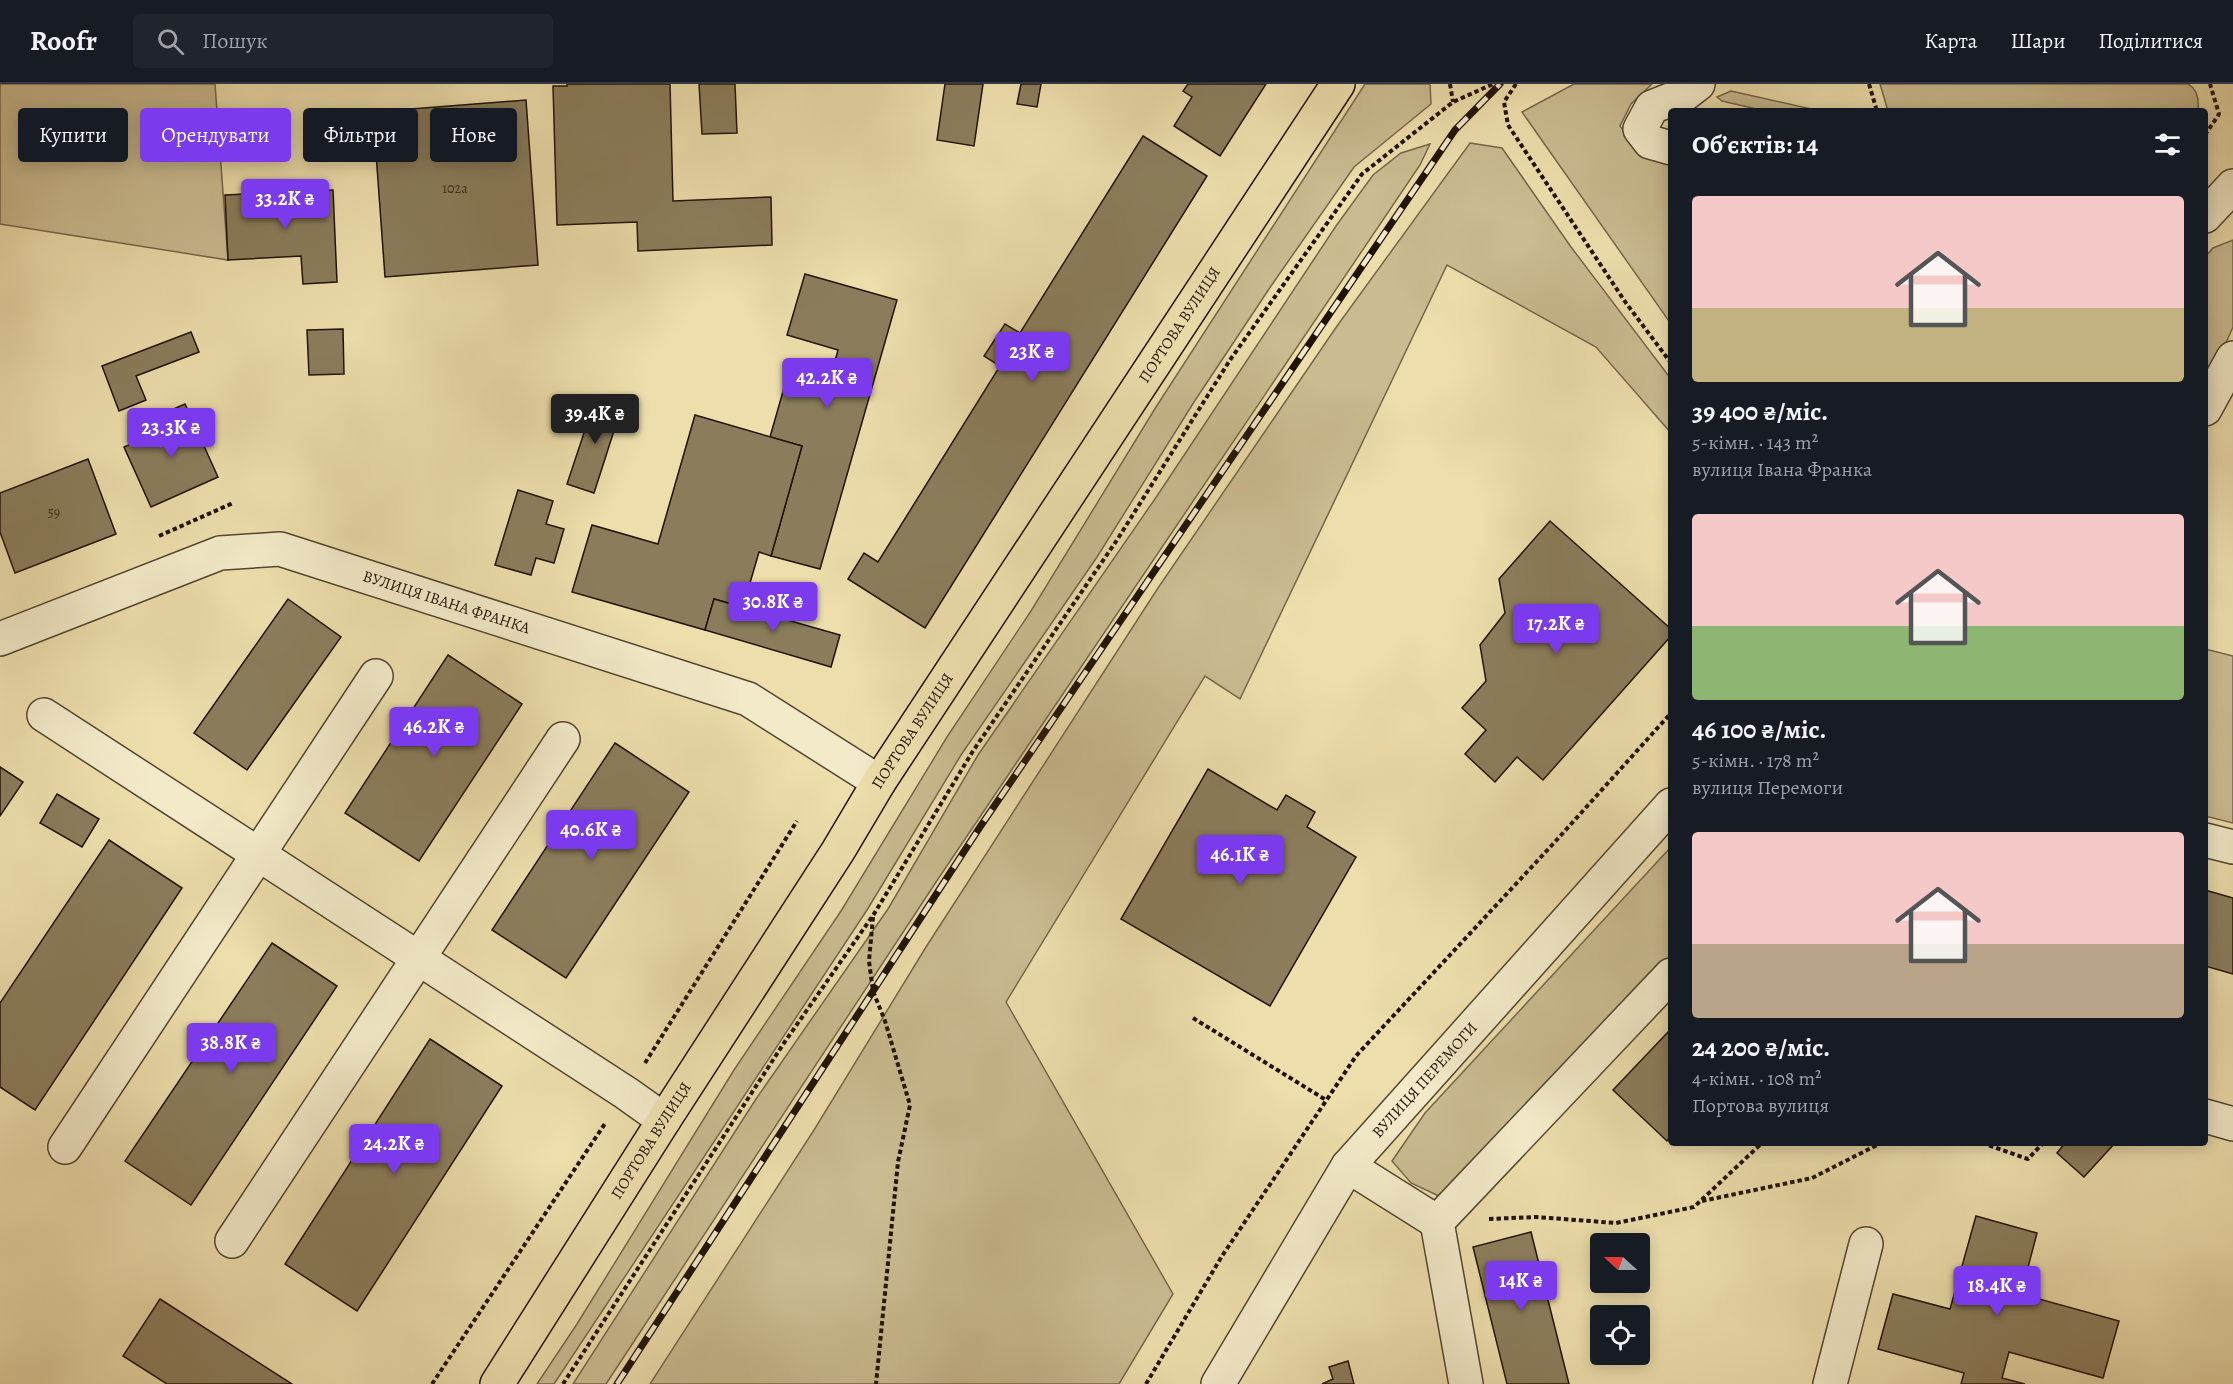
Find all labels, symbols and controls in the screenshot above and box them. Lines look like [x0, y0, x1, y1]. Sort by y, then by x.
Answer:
search box [133, 14, 553, 68]
text: Roofr [30, 22, 97, 60]
icon: search [154, 25, 187, 58]
text: Пошук [202, 26, 268, 56]
text: Карта [1925, 27, 1977, 55]
text: Шари [2010, 27, 2065, 55]
text: Поділитися [2098, 27, 2203, 55]
chip: Купити [18, 108, 128, 162]
chip: Орендувати [140, 108, 291, 162]
chip: Фільтри [303, 108, 418, 162]
chip: Нове [430, 108, 517, 162]
text: Об’єктів: 14 [1692, 127, 1818, 162]
icon: filters [2151, 128, 2184, 161]
pin: 33.2K ₴ [230, 179, 340, 230]
house number: 102а [442, 179, 468, 198]
text: 33.2K ₴ [255, 185, 315, 212]
icon: home [1884, 235, 1992, 343]
street label: ПОРТОВА ВУЛИЦЯ [1133, 262, 1226, 387]
pin: 23K ₴ [990, 332, 1074, 383]
text: 23K ₴ [1009, 338, 1055, 365]
pin: 42.2K ₴ [772, 358, 882, 409]
text: 42.2K ₴ [796, 364, 858, 391]
pin: 39.4K ₴ [540, 394, 650, 445]
text: 39 400 ₴/міс. [1692, 394, 1828, 429]
text: 39.4K ₴ [565, 400, 625, 427]
pin: 23.3K ₴ [116, 408, 226, 459]
text: 23.3K ₴ [141, 414, 201, 441]
text: 5-кімн. · 143 m² [1692, 429, 1818, 456]
text: вулиця Івана Франка [1692, 456, 1872, 483]
house number: 59 [48, 503, 60, 522]
icon: home [1884, 553, 1992, 661]
street label: ВУЛИЦЯ ІВАНА ФРАНКА [360, 565, 533, 640]
pin: 30.8K ₴ [718, 582, 828, 633]
text: 30.8K ₴ [742, 588, 804, 615]
pin: 17.2K ₴ [1501, 604, 1611, 655]
text: 17.2K ₴ [1527, 610, 1585, 637]
street label: ПОРТОВА ВУЛИЦЯ [866, 669, 959, 793]
pin: 46.2K ₴ [379, 707, 489, 758]
text: 46 100 ₴/міс. [1692, 712, 1826, 747]
text: 46.2K ₴ [403, 713, 465, 740]
text: 5-кімн. · 178 m² [1692, 747, 1819, 774]
text: вулиця Перемоги [1692, 774, 1843, 801]
pin: 40.6K ₴ [536, 810, 646, 861]
text: 40.6K ₴ [560, 816, 622, 843]
pin: 46.1K ₴ [1185, 835, 1295, 886]
text: 46.1K ₴ [1211, 841, 1269, 868]
icon: home [1884, 871, 1992, 979]
street label: ВУЛИЦЯ ПЕРЕМОГИ [1367, 1017, 1483, 1143]
pin: 38.8K ₴ [176, 1023, 286, 1074]
text: 38.8K ₴ [201, 1029, 261, 1056]
text: 24 200 ₴/міс. [1692, 1030, 1830, 1065]
text: 4-кімн. · 108 m² [1692, 1065, 1822, 1092]
street label: ПОРТОВА ВУЛИЦЯ [606, 1078, 697, 1203]
text: Портова вулиця [1692, 1092, 1829, 1119]
pin: 24.2K ₴ [339, 1124, 449, 1175]
text: 24.2K ₴ [363, 1130, 425, 1157]
north arrow [1590, 1233, 1650, 1293]
map controls [1590, 1233, 1650, 1365]
pin: 14K ₴ [1479, 1261, 1563, 1312]
pin: 18.4K ₴ [1942, 1266, 2052, 1317]
text: 14K ₴ [1499, 1267, 1543, 1294]
text: 18.4K ₴ [1967, 1272, 2027, 1299]
button: locate [1590, 1305, 1650, 1365]

